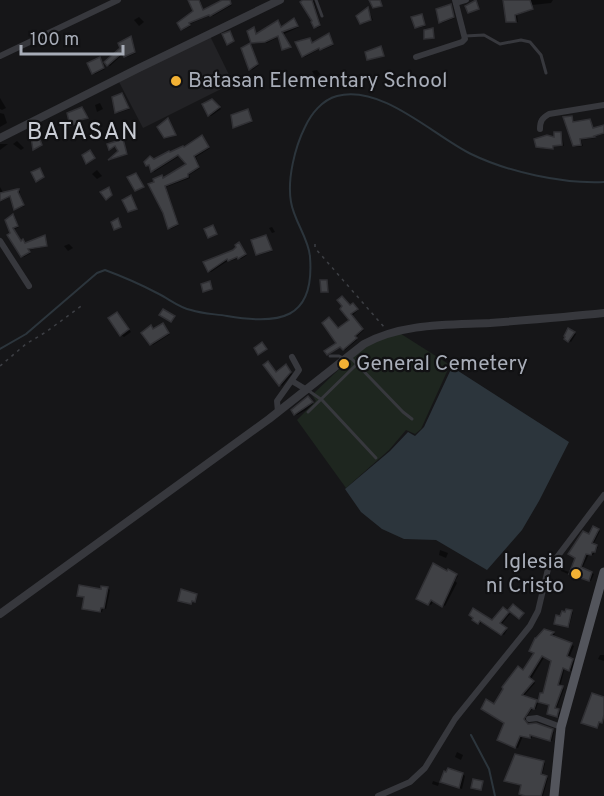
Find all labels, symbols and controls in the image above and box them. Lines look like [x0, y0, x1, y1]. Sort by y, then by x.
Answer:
scale bar [21, 18, 123, 56]
text: 100 m [30, 29, 79, 52]
place label: Batasan Elementary School [188, 68, 447, 95]
marker: Batasan Elementary School [169, 74, 183, 88]
district label: BATASAN [27, 118, 139, 148]
place label: General Cemetery [356, 351, 528, 378]
marker: General Cemetery [337, 357, 351, 371]
place label: Iglesia ni Cristo [486, 549, 564, 600]
marker: Iglesia ni Cristo [569, 567, 583, 581]

